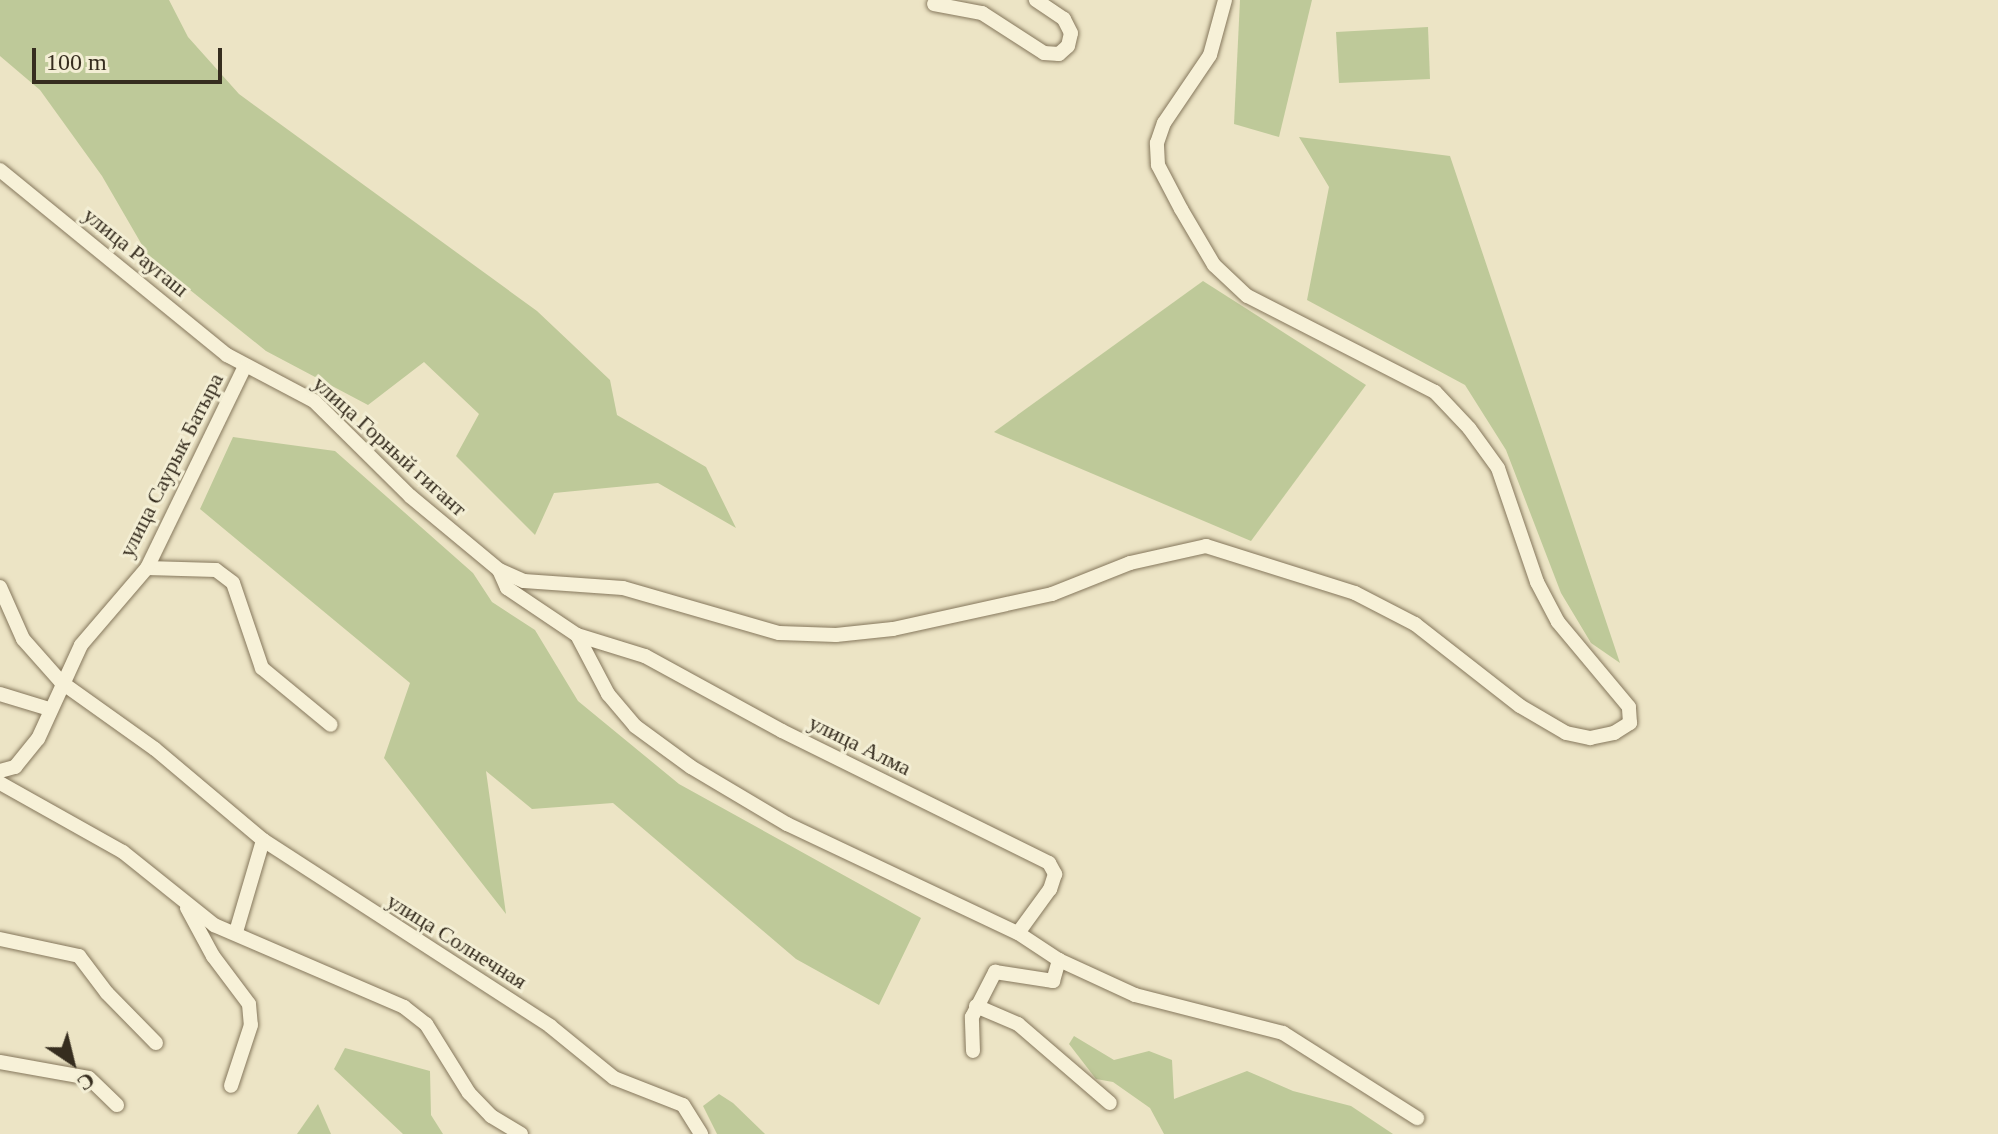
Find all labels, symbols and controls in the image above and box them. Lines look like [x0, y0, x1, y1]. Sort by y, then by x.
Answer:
scale bar [36, 32, 226, 82]
text: 100 m [46, 49, 107, 75]
street label: улица Раугаш [78, 202, 194, 302]
street label: улица Саурык Батыра [113, 369, 229, 561]
street label: улица Горный гигант [308, 370, 472, 522]
street label: улица Алма [805, 709, 915, 781]
street label: улица Солнечная [382, 887, 532, 995]
north arrow [32, 1022, 112, 1102]
text: С [72, 1067, 100, 1097]

